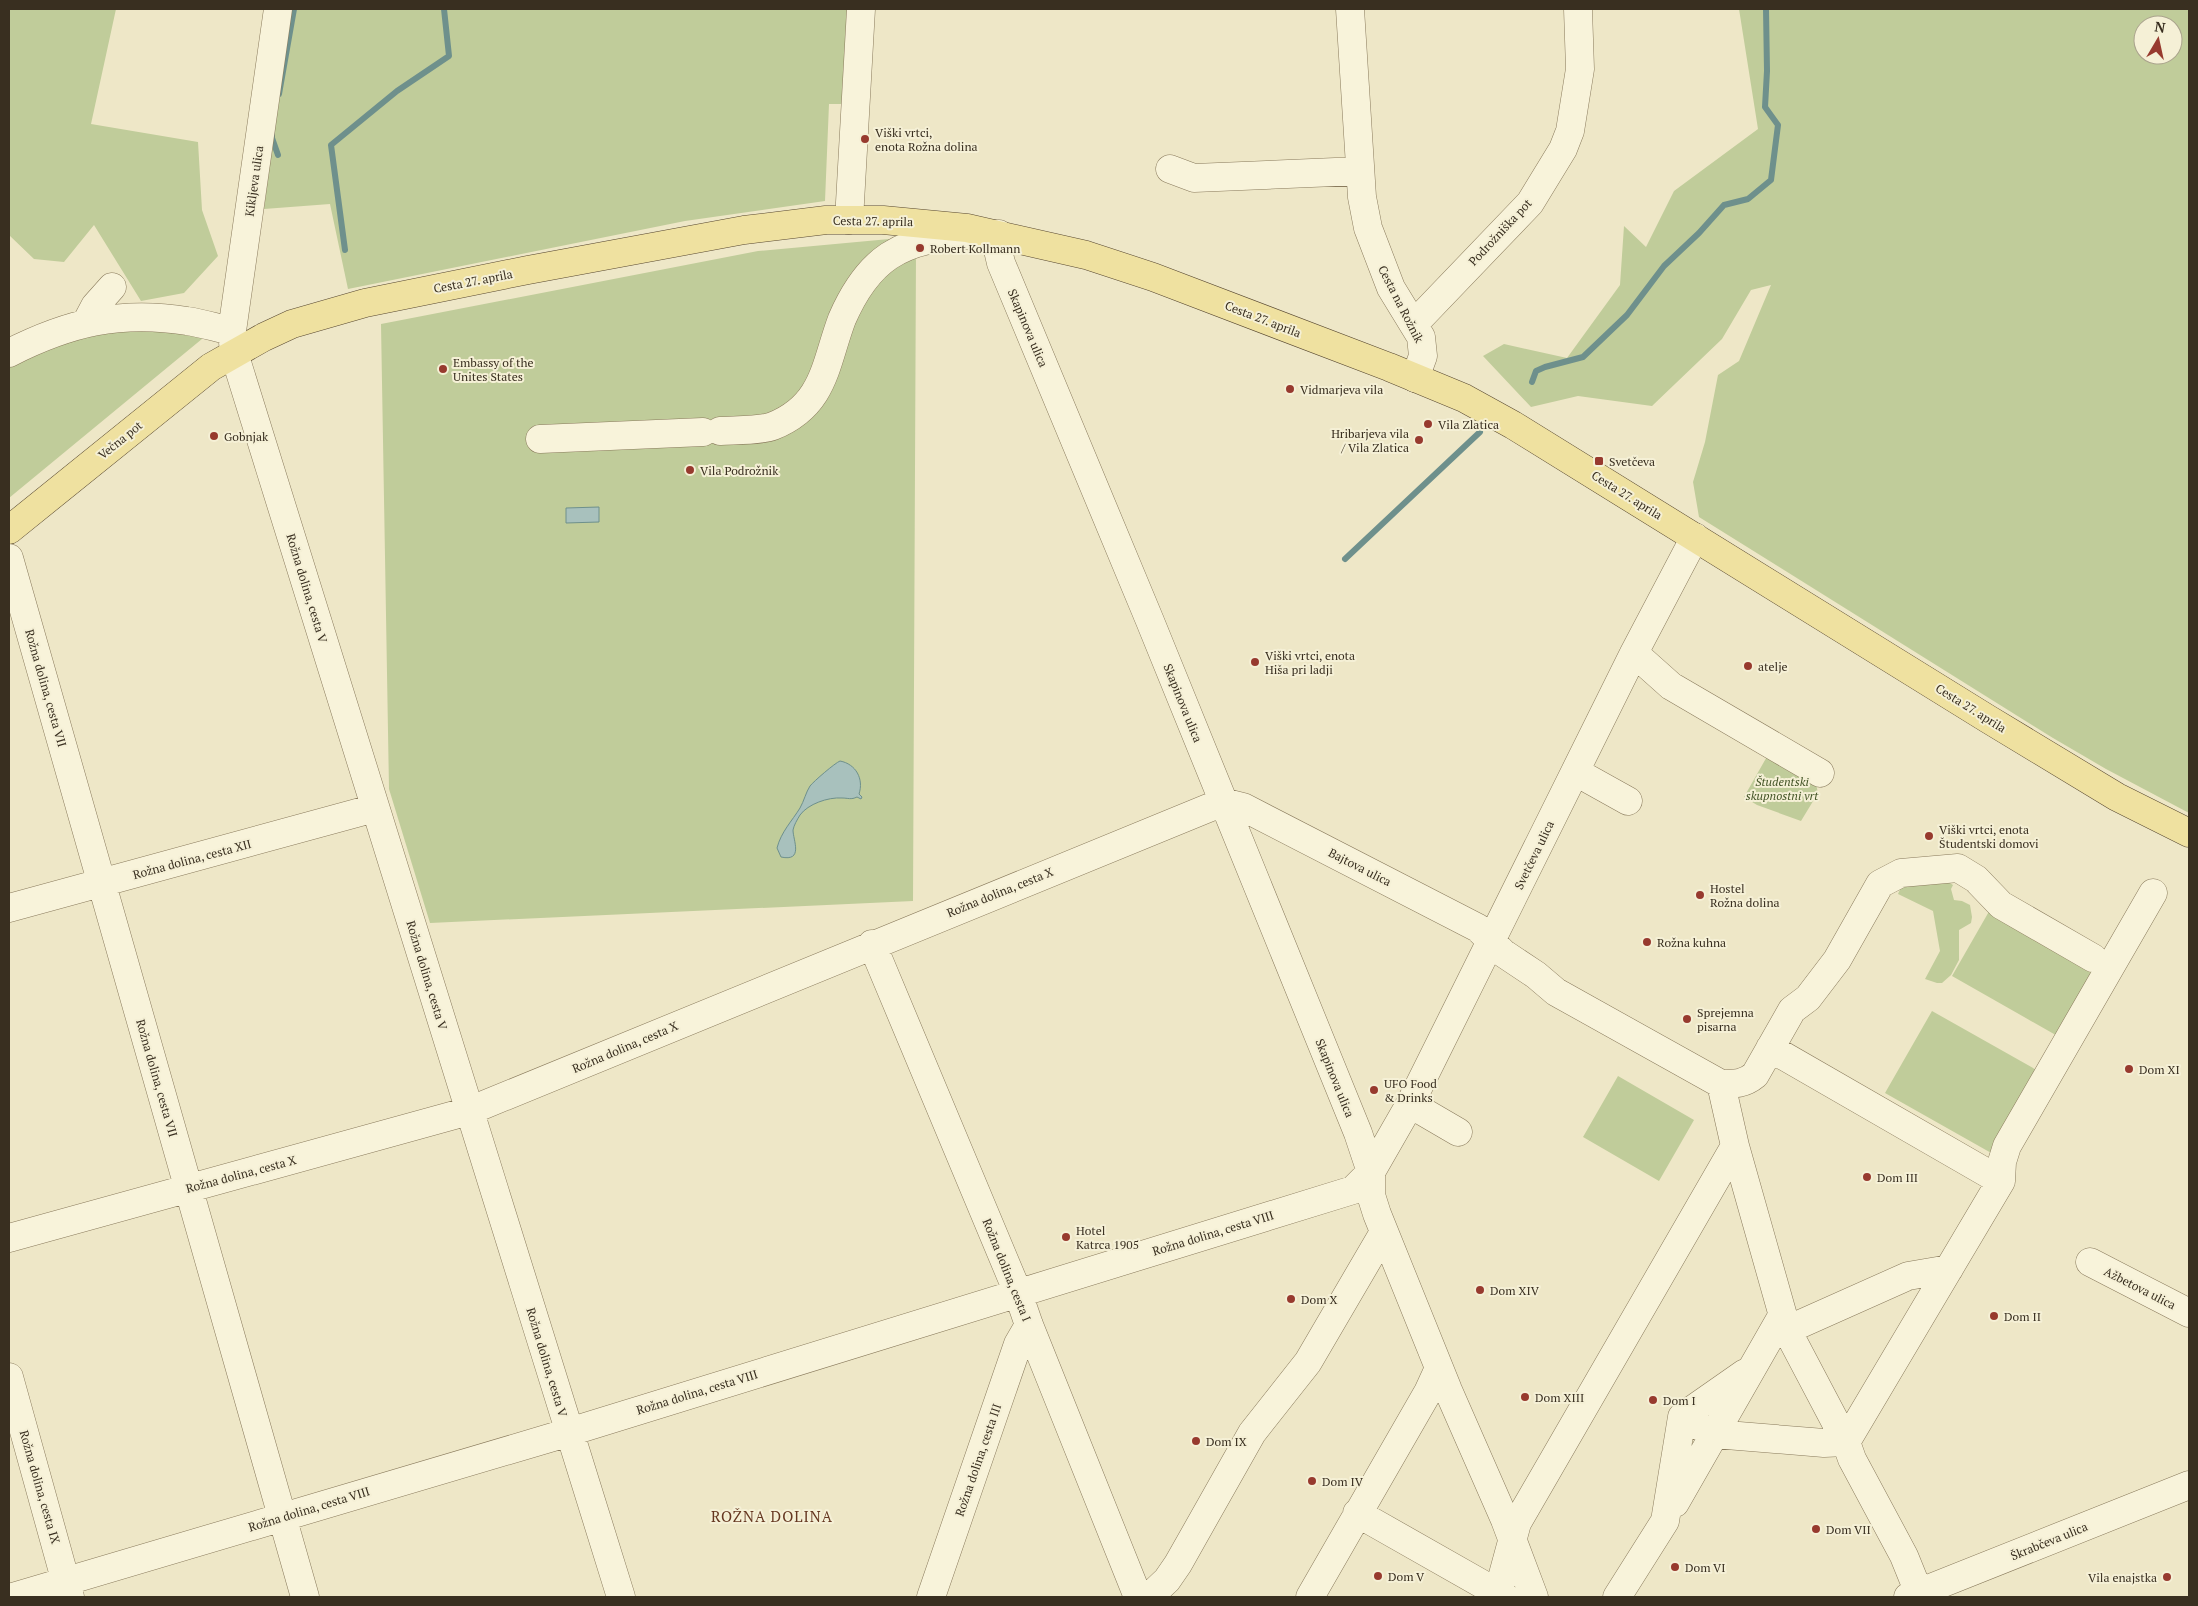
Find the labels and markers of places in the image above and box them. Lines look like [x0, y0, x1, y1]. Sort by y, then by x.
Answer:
place label: Viški vrtci, enota Rožna dolina [875, 125, 978, 154]
marker: Viški vrtci, enota Rožna dolina [859, 133, 871, 145]
place label: Robert Kollmann [930, 241, 1020, 256]
marker: Robert Kollmann [914, 242, 926, 254]
place label: Embassy of the Unites States [453, 355, 534, 384]
marker: Embassy of the Unites States [437, 363, 449, 375]
place label: Vidmarjeva vila [1300, 382, 1383, 397]
marker: Vidmarjeva vila [1284, 383, 1296, 395]
place label: Vila Zlatica [1438, 417, 1499, 432]
marker: Vila Zlatica [1422, 418, 1434, 430]
place label: Hribarjeva vila / Vila Zlatica [1331, 426, 1409, 455]
place label: Gobnjak [224, 429, 269, 444]
marker: Gobnjak [208, 430, 220, 442]
marker: Hribarjeva vila / Vila Zlatica [1413, 434, 1425, 446]
place label: Svetčeva [1609, 454, 1655, 469]
marker: Svetčeva [1593, 455, 1605, 467]
place label: Vila Podrožnik [700, 463, 779, 478]
marker: Vila Podrožnik [684, 464, 696, 476]
place label: Viški vrtci, enota Hiša pri ladji [1265, 648, 1355, 677]
marker: Viški vrtci, enota Hiša pri ladji [1249, 656, 1261, 668]
place label: atelje [1758, 659, 1788, 674]
marker: atelje [1742, 660, 1754, 672]
place label: Viški vrtci, enota Študentski domovi [1939, 822, 2039, 851]
marker: Viški vrtci, enota Študentski domovi [1923, 830, 1935, 842]
place label: Hostel Rožna dolina [1710, 881, 1780, 910]
marker: Hostel Rožna dolina [1694, 889, 1706, 901]
place label: Rožna kuhna [1657, 935, 1726, 950]
marker: Rožna kuhna [1641, 936, 1653, 948]
place label: Sprejemna pisarna [1697, 1005, 1754, 1034]
marker: Sprejemna pisarna [1681, 1013, 1693, 1025]
place label: Dom XI [2139, 1062, 2180, 1077]
marker: Dom XI [2123, 1063, 2135, 1075]
place label: UFO Food & Drinks [1384, 1076, 1437, 1105]
marker: UFO Food & Drinks [1368, 1084, 1380, 1096]
place label: Dom III [1877, 1170, 1918, 1185]
marker: Dom III [1861, 1171, 1873, 1183]
place label: Hotel Katrca 1905 [1076, 1223, 1139, 1252]
marker: Hotel Katrca 1905 [1060, 1231, 1072, 1243]
place label: Dom XIV [1490, 1283, 1540, 1298]
marker: Dom XIV [1474, 1284, 1486, 1296]
place label: Dom X [1301, 1292, 1337, 1307]
marker: Dom X [1285, 1293, 1297, 1305]
place label: Dom II [2004, 1309, 2041, 1324]
marker: Dom II [1988, 1310, 2000, 1322]
place label: Dom XIII [1535, 1390, 1584, 1405]
marker: Dom XIII [1519, 1391, 1531, 1403]
place label: Dom I [1663, 1393, 1696, 1408]
marker: Dom I [1647, 1394, 1659, 1406]
place label: Dom IX [1206, 1434, 1247, 1449]
marker: Dom IX [1190, 1435, 1202, 1447]
place label: Dom IV [1322, 1474, 1364, 1489]
marker: Dom IV [1306, 1475, 1318, 1487]
place label: Dom VII [1826, 1522, 1871, 1537]
marker: Dom VII [1810, 1523, 1822, 1535]
place label: Dom VI [1685, 1560, 1726, 1575]
marker: Dom VI [1669, 1561, 1681, 1573]
place label: Dom V [1388, 1569, 1425, 1584]
marker: Dom V [1372, 1570, 1384, 1582]
place label: Vila enajstka [2088, 1570, 2157, 1585]
marker: Vila enajstka [2161, 1571, 2173, 1583]

